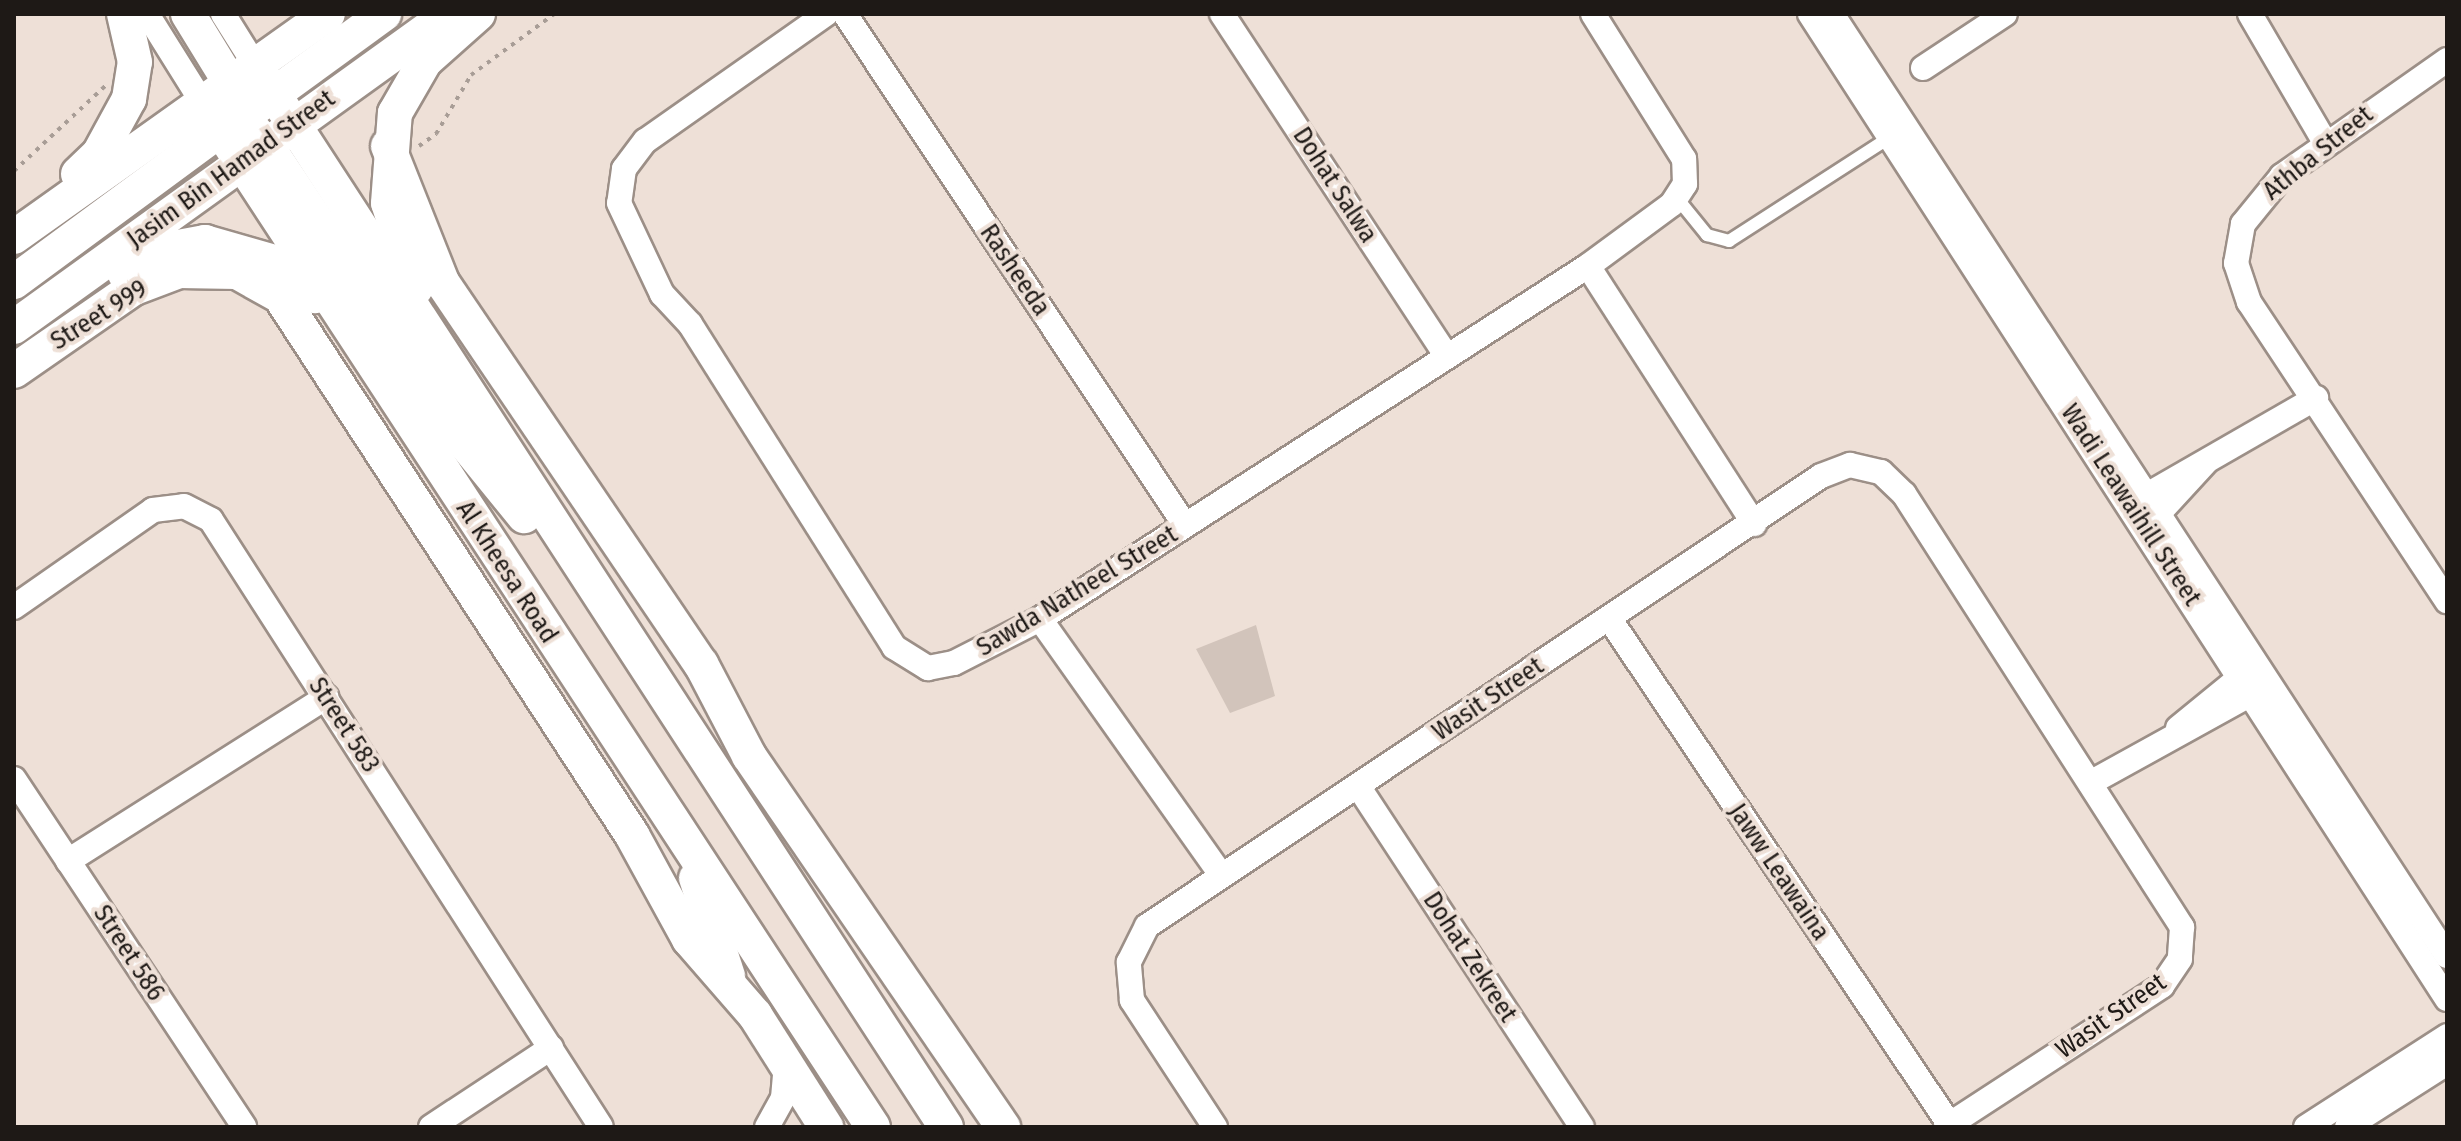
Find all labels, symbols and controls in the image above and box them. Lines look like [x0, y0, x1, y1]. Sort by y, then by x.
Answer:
street label: Jasim Bin Hamad Street [121, 83, 341, 255]
street label: Athba Street [2257, 99, 2379, 207]
street label: Dohat Salwa [1286, 121, 1384, 249]
street label: Rasheeda [973, 218, 1057, 322]
street label: Street 999 [45, 273, 153, 357]
street label: Wadi Leawaihill Street [2054, 398, 2208, 612]
street label: Al Kheesa Road [449, 495, 565, 649]
street label: Sawda Natheel Street [971, 519, 1183, 663]
street label: Wasit Street [1426, 650, 1550, 748]
street label: Street 583 [302, 672, 386, 778]
street label: Jaww Leawaina [1722, 798, 1836, 946]
street label: Dohat Zekreet [1416, 886, 1524, 1028]
street label: Street 586 [87, 899, 171, 1007]
street label: Wasit Street [2050, 967, 2172, 1065]

